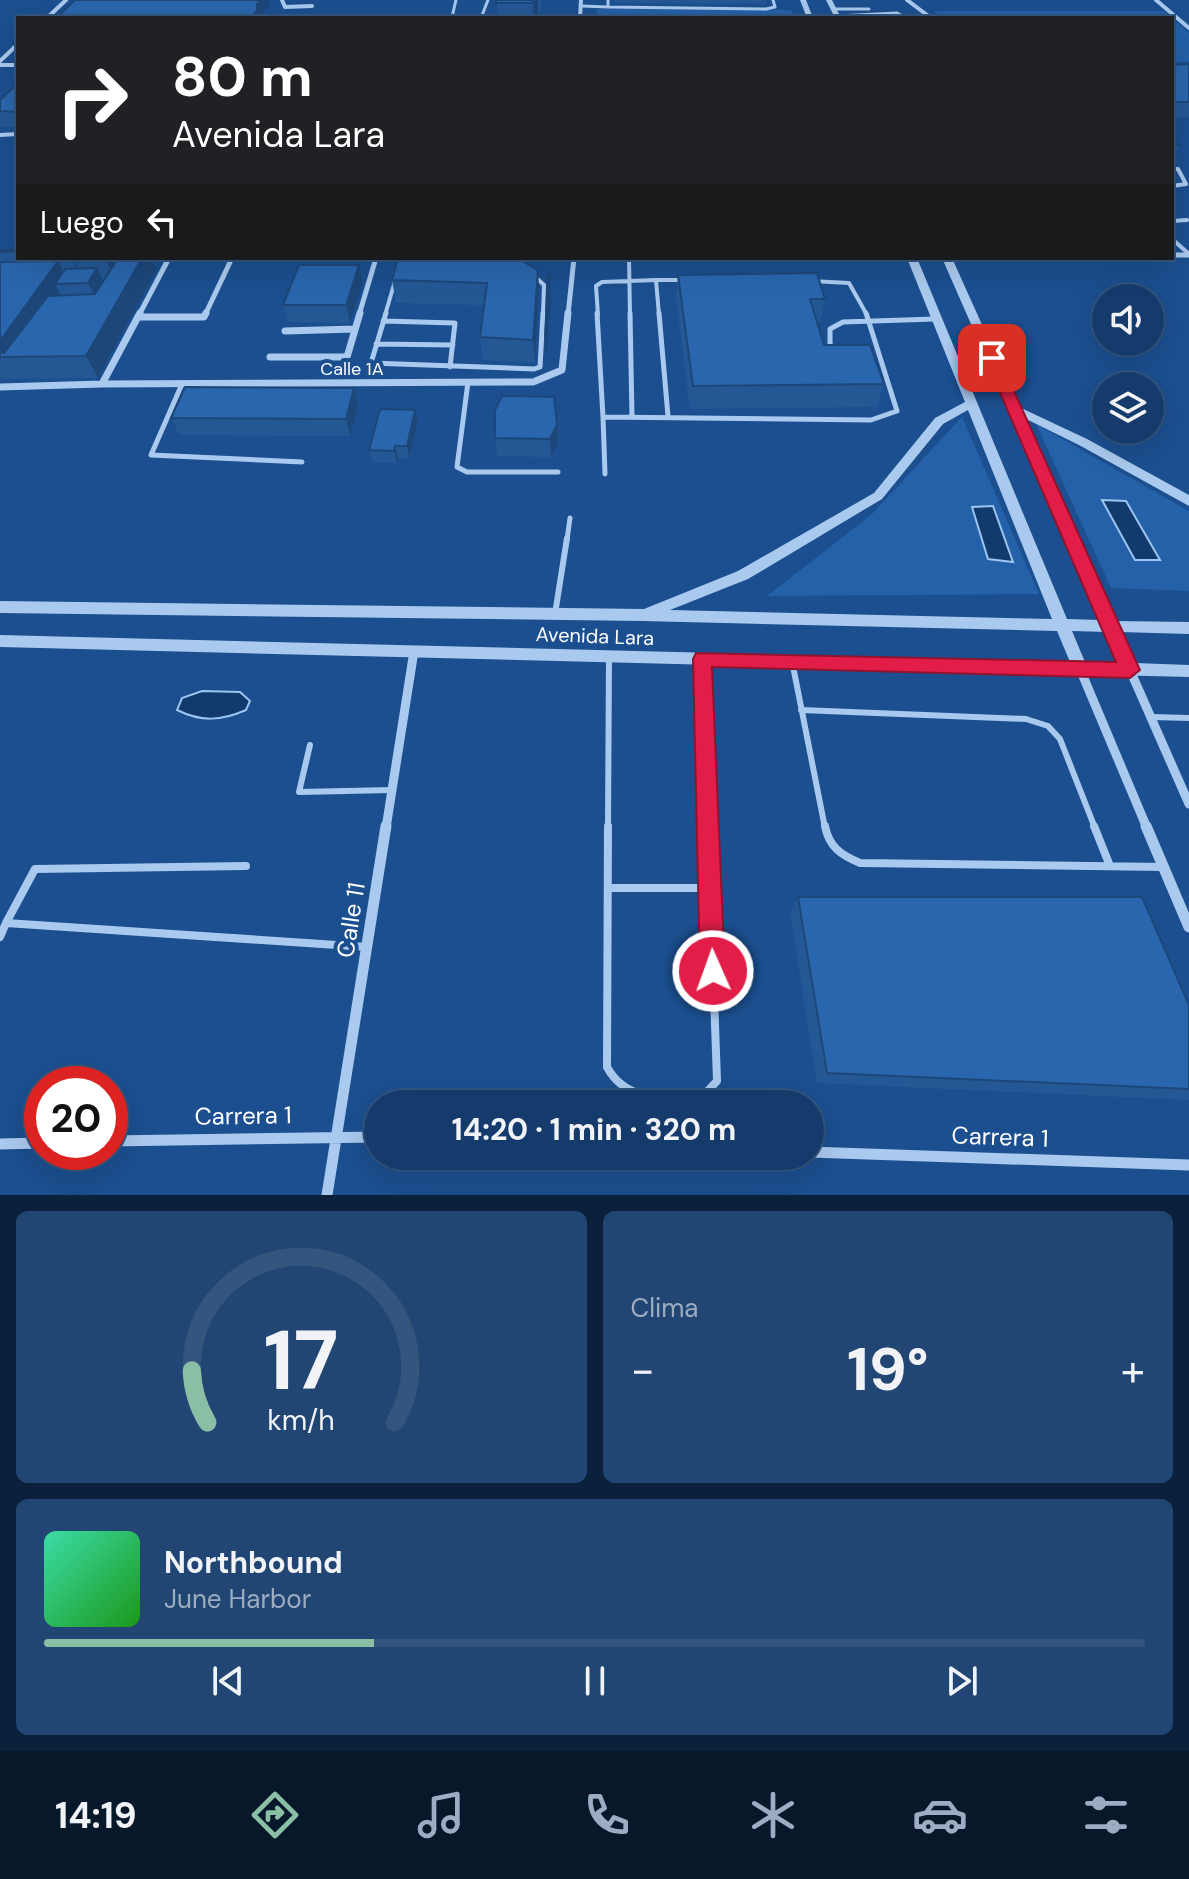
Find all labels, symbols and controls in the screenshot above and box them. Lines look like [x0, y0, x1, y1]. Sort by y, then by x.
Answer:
text: 80 m [172, 40, 313, 113]
icon: right [40, 48, 144, 152]
text: Avenida Lara [172, 111, 385, 158]
icon: left [140, 200, 184, 244]
text: Luego [40, 203, 124, 242]
map controls [1092, 284, 1164, 444]
button: sound [1092, 284, 1164, 356]
pin [958, 324, 1026, 392]
icon: arrive [970, 336, 1014, 380]
street label: Calle 1A [320, 357, 384, 381]
button: layers [1092, 372, 1164, 444]
street label: Avenida Lara [535, 621, 655, 651]
street label: Calle 11 [329, 880, 372, 960]
position arrow [671, 929, 755, 1013]
speed limit sign: 20 [24, 1066, 128, 1170]
street label: Carrera 1 [194, 1099, 292, 1132]
text: 14:20 · 1 min · 320 m [452, 1110, 736, 1149]
street label: Carrera 1 [951, 1119, 1049, 1154]
text: Clima [631, 1291, 699, 1325]
text: 17 [264, 1306, 339, 1415]
text: 19° [847, 1330, 929, 1409]
text: − [631, 1341, 655, 1399]
text: + [1121, 1341, 1145, 1399]
text: km/h [267, 1402, 335, 1439]
text: Northbound [164, 1543, 343, 1582]
text: June Harbor [164, 1582, 311, 1616]
icon: previous [206, 1659, 250, 1703]
icon: pause [573, 1659, 617, 1703]
icon: next [940, 1659, 984, 1703]
icon: directions [247, 1787, 303, 1843]
icon: music [413, 1787, 469, 1843]
icon: phone [579, 1787, 635, 1843]
icon: climate [745, 1787, 801, 1843]
icon: car [912, 1787, 968, 1843]
icon: filters [1078, 1787, 1134, 1843]
text: 14:19 [55, 1792, 137, 1839]

